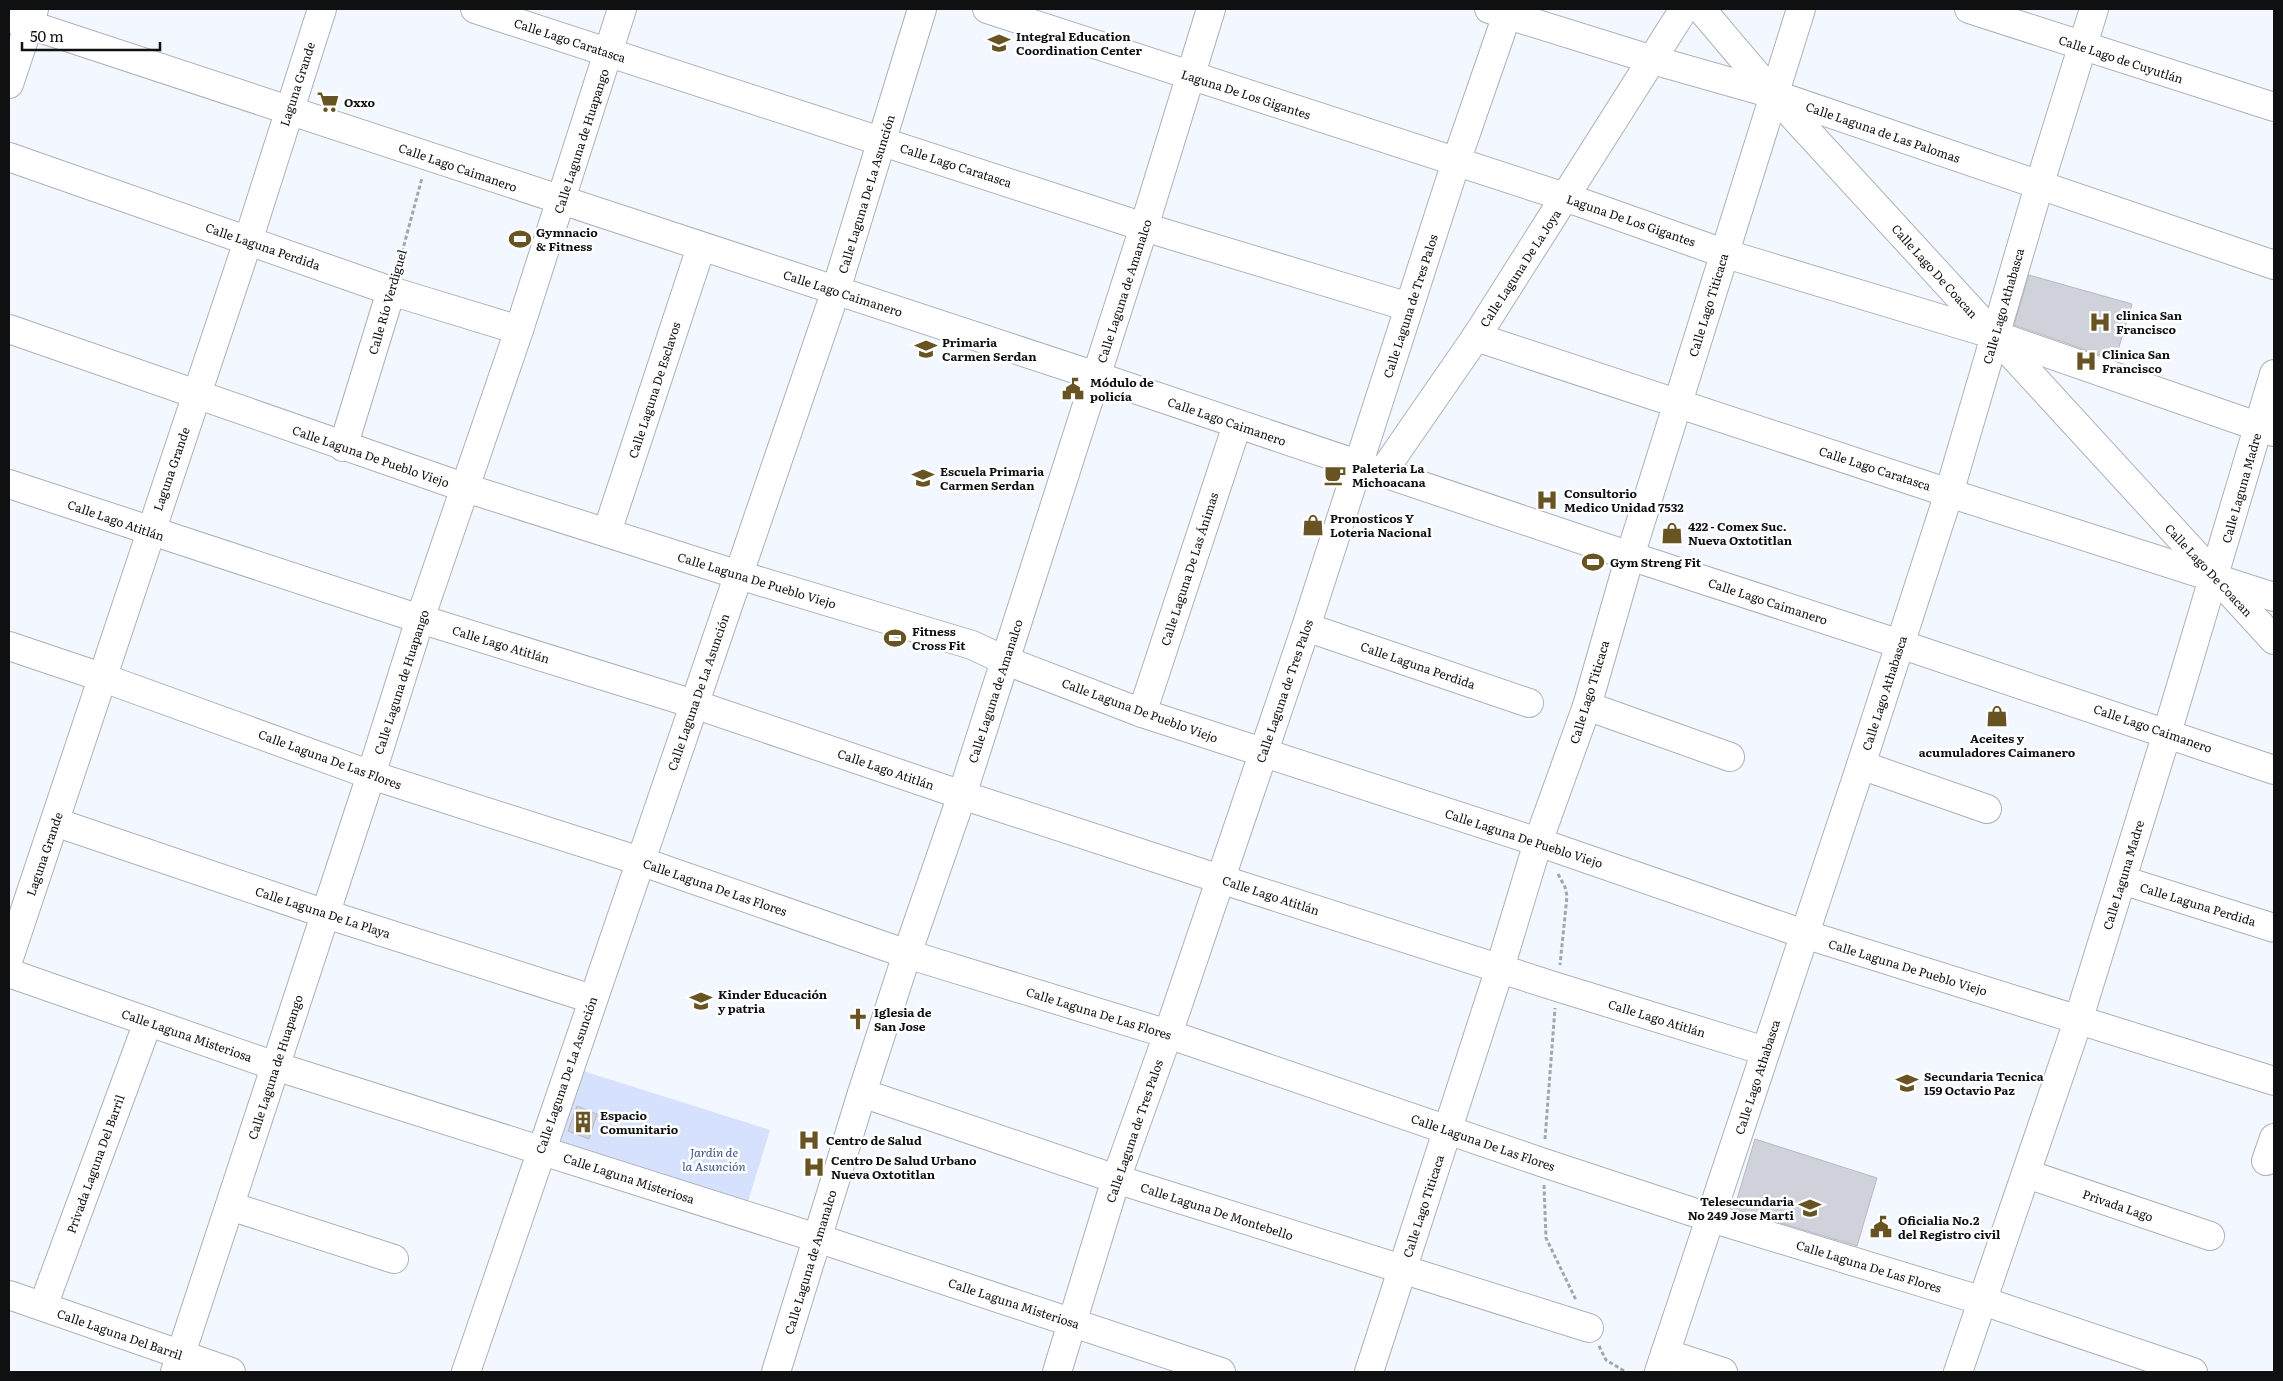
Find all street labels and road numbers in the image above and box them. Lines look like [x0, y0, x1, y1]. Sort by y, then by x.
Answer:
street label: Calle Lago Caratasca [512, 13, 629, 67]
street label: Calle Lago de Cuyutlán [2056, 30, 2186, 88]
street label: Laguna Grande [275, 40, 319, 128]
street label: Laguna De Los Gigantes [1179, 65, 1314, 124]
street label: Calle Laguna de Huapango [549, 66, 613, 216]
street label: Calle Laguna de Las Palomas [1803, 97, 1963, 167]
street label: Calle Laguna De La Asunción [833, 112, 899, 276]
street label: Calle Lago Caimanero [396, 138, 520, 196]
street label: Calle Lago Caratasca [898, 138, 1015, 192]
street label: Laguna De Los Gigantes [1564, 189, 1698, 251]
street label: Calle Laguna De La Joya [1475, 205, 1565, 330]
street label: Calle Laguna de Amanalco [1092, 217, 1156, 365]
street label: Calle Laguna Perdida [203, 218, 323, 274]
street label: Calle Lago De Coacan [1888, 220, 1982, 322]
street label: Calle Laguna de Tres Palos [1378, 231, 1442, 380]
street label: Calle Lago Athabasca [1978, 245, 2028, 366]
street label: Calle Río Verdiguel [363, 247, 411, 357]
street label: Calle Lago Titicaca [1684, 251, 1732, 359]
street label: Calle Lago Caimanero [781, 265, 905, 321]
street label: Calle Laguna De Esclavos [623, 319, 685, 460]
street label: Calle Lago Caimanero [1165, 392, 1289, 450]
street label: Calle Laguna De Pueblo Viejo [290, 421, 452, 491]
street label: Laguna Grande [148, 425, 194, 513]
street label: Calle Laguna Madre [2217, 431, 2265, 545]
street label: Calle Lago Caratasca [1817, 441, 1934, 495]
street label: Calle Laguna De Las Ánimas [1156, 490, 1222, 648]
street label: Calle Lago Atitlán [65, 495, 167, 545]
street label: Calle Lago De Coacan [2161, 520, 2257, 620]
street label: Calle Laguna De Pueblo Viejo [675, 547, 839, 613]
street label: Calle Lago Caimanero [1706, 573, 1830, 629]
street label: Calle Laguna de Huapango [369, 607, 433, 757]
street label: Calle Laguna De La Asunción [663, 611, 733, 773]
street label: Calle Laguna de Amanalco [963, 617, 1027, 765]
street label: Calle Laguna de Tres Palos [1251, 617, 1317, 765]
street label: Calle Lago Atitlán [450, 621, 552, 667]
street label: Calle Lago Athabasca [1857, 633, 1911, 753]
street label: Calle Laguna Perdida [1358, 637, 1478, 693]
street label: Calle Lago Titicaca [1565, 638, 1613, 746]
street label: Calle Laguna De Pueblo Viejo [1059, 673, 1221, 747]
street label: Calle Lago Caimanero [2091, 699, 2215, 757]
street label: Calle Laguna De Las Flores [256, 725, 405, 793]
street label: Calle Lago Atitlán [835, 744, 937, 794]
street label: Calle Laguna De Pueblo Viejo [1443, 804, 1605, 872]
street label: Laguna Grande [21, 810, 67, 898]
street label: Calle Laguna Madre [2098, 818, 2148, 932]
street label: Calle Laguna De Las Flores [641, 854, 790, 920]
street label: Calle Lago Atitlán [1220, 871, 1322, 919]
street label: Calle Laguna Perdida [2138, 878, 2259, 930]
street label: Calle Laguna De La Playa [253, 882, 393, 943]
street label: Calle Laguna De Pueblo Viejo [1826, 934, 1990, 1000]
street label: Calle Laguna De Las Flores [1024, 982, 1174, 1044]
street label: Calle Laguna de Huapango [243, 992, 307, 1142]
street label: Calle Laguna De La Asunción [531, 994, 601, 1156]
street label: Calle Lago Atitlán [1606, 995, 1708, 1041]
street label: Calle Laguna Misteriosa [119, 1004, 255, 1066]
street label: Calle Lago Athabasca [1730, 1017, 1784, 1137]
street label: Calle Laguna de Tres Palos [1101, 1057, 1167, 1205]
street label: Privada Laguna Del Barril [61, 1092, 129, 1236]
street label: Calle Laguna De Las Flores [1409, 1109, 1558, 1175]
street label: Calle Laguna Misteriosa [561, 1148, 697, 1208]
street label: Calle Lago Titicaca [1398, 1152, 1448, 1260]
street label: Calle Laguna De Montebello [1138, 1178, 1296, 1244]
street label: Privada Lago [2080, 1184, 2156, 1226]
street label: Calle Laguna de Amanalco [779, 1188, 841, 1336]
street label: Calle Laguna De Las Flores [1794, 1235, 1944, 1297]
street label: Calle Laguna Misteriosa [946, 1273, 1082, 1333]
street label: Calle Laguna Del Barril [55, 1304, 185, 1364]

